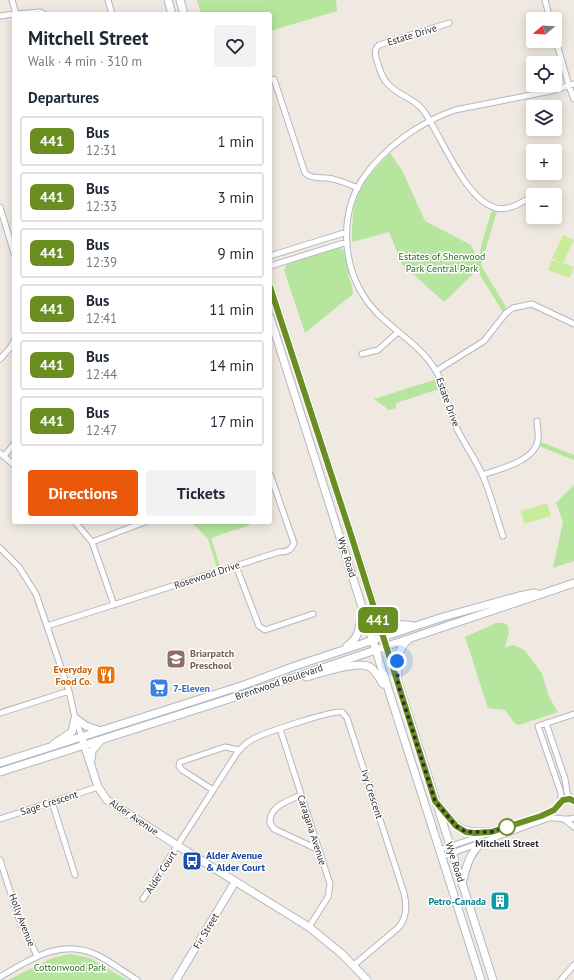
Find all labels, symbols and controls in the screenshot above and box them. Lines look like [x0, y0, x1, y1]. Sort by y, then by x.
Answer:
north arrow [526, 12, 562, 48]
map controls [526, 12, 562, 224]
street label: Estate Drive [386, 21, 438, 49]
button: heart [214, 25, 256, 67]
text: Mitchell Street [28, 26, 148, 50]
text: Walk · 4 min · 310 m [28, 53, 142, 70]
button: locate [526, 56, 562, 92]
text: Departures [28, 88, 99, 107]
button: layers [526, 100, 562, 136]
text: Bus [86, 123, 109, 142]
text: 441 [40, 132, 64, 150]
text: 1 min [217, 132, 254, 151]
text: 12:31 [86, 142, 117, 159]
button: + [526, 144, 562, 180]
text: Bus [86, 179, 109, 198]
text: 441 [40, 188, 64, 206]
text: 3 min [217, 188, 254, 207]
button: − [526, 188, 562, 224]
text: 12:33 [86, 198, 117, 215]
text: Bus [86, 235, 109, 254]
text: 441 [40, 244, 64, 262]
text: 9 min [217, 244, 254, 263]
park label: Estates of Sherwood Park Central Park [399, 250, 485, 275]
text: 12:39 [86, 254, 117, 271]
text: Bus [86, 291, 109, 310]
text: 441 [40, 300, 64, 318]
text: 11 min [209, 300, 254, 319]
text: 12:41 [86, 310, 117, 327]
text: Bus [86, 347, 109, 366]
text: 441 [40, 356, 64, 374]
text: 14 min [209, 356, 254, 375]
text: 12:44 [86, 366, 117, 383]
street label: Estate Drive [433, 376, 463, 428]
text: Bus [86, 403, 109, 422]
text: 441 [40, 412, 64, 430]
text: 17 min [210, 412, 254, 431]
text: 12:47 [86, 422, 117, 439]
button: Directions [28, 470, 138, 516]
button: Tickets [146, 470, 256, 516]
street label: Wye Road [335, 535, 359, 579]
street label: Rosewood Drive [172, 558, 242, 592]
line badge: 441 [355, 607, 401, 633]
text: 441 [366, 611, 390, 629]
place label: Briarpatch Preschool [190, 647, 234, 672]
school or university icon: Briarpatch Preschool [165, 648, 187, 670]
your location [387, 651, 407, 671]
street label: Brentwood Boulevard [233, 661, 325, 703]
place label: Everyday Food Co. [54, 663, 93, 688]
restaurant icon: Everyday Food Co. [95, 664, 117, 686]
supermarket icon: 7-Eleven [148, 677, 170, 699]
place label: 7-Eleven [173, 682, 210, 695]
street label: Ivy Crescent [358, 768, 386, 821]
street label: Sage Crescent [19, 787, 80, 818]
street label: Caragana Avenue [295, 793, 329, 867]
street label: Alder Avenue [107, 796, 161, 838]
marker: Mitchell Street [498, 818, 516, 836]
place label: Mitchell Street [475, 837, 539, 850]
street label: Wye Road [442, 840, 468, 884]
street label: Alder Court [142, 848, 180, 896]
place label: Alder Avenue & Alder Court [206, 849, 265, 874]
bus stop icon: Alder Avenue & Alder Court [181, 850, 203, 872]
building icon: Petro-Canada [489, 890, 511, 912]
street label: Holly Avenue [6, 892, 38, 948]
place label: Petro-Canada [428, 895, 486, 908]
street label: Fir Street [190, 910, 222, 951]
park label: Cottonwood Park [34, 961, 107, 974]

